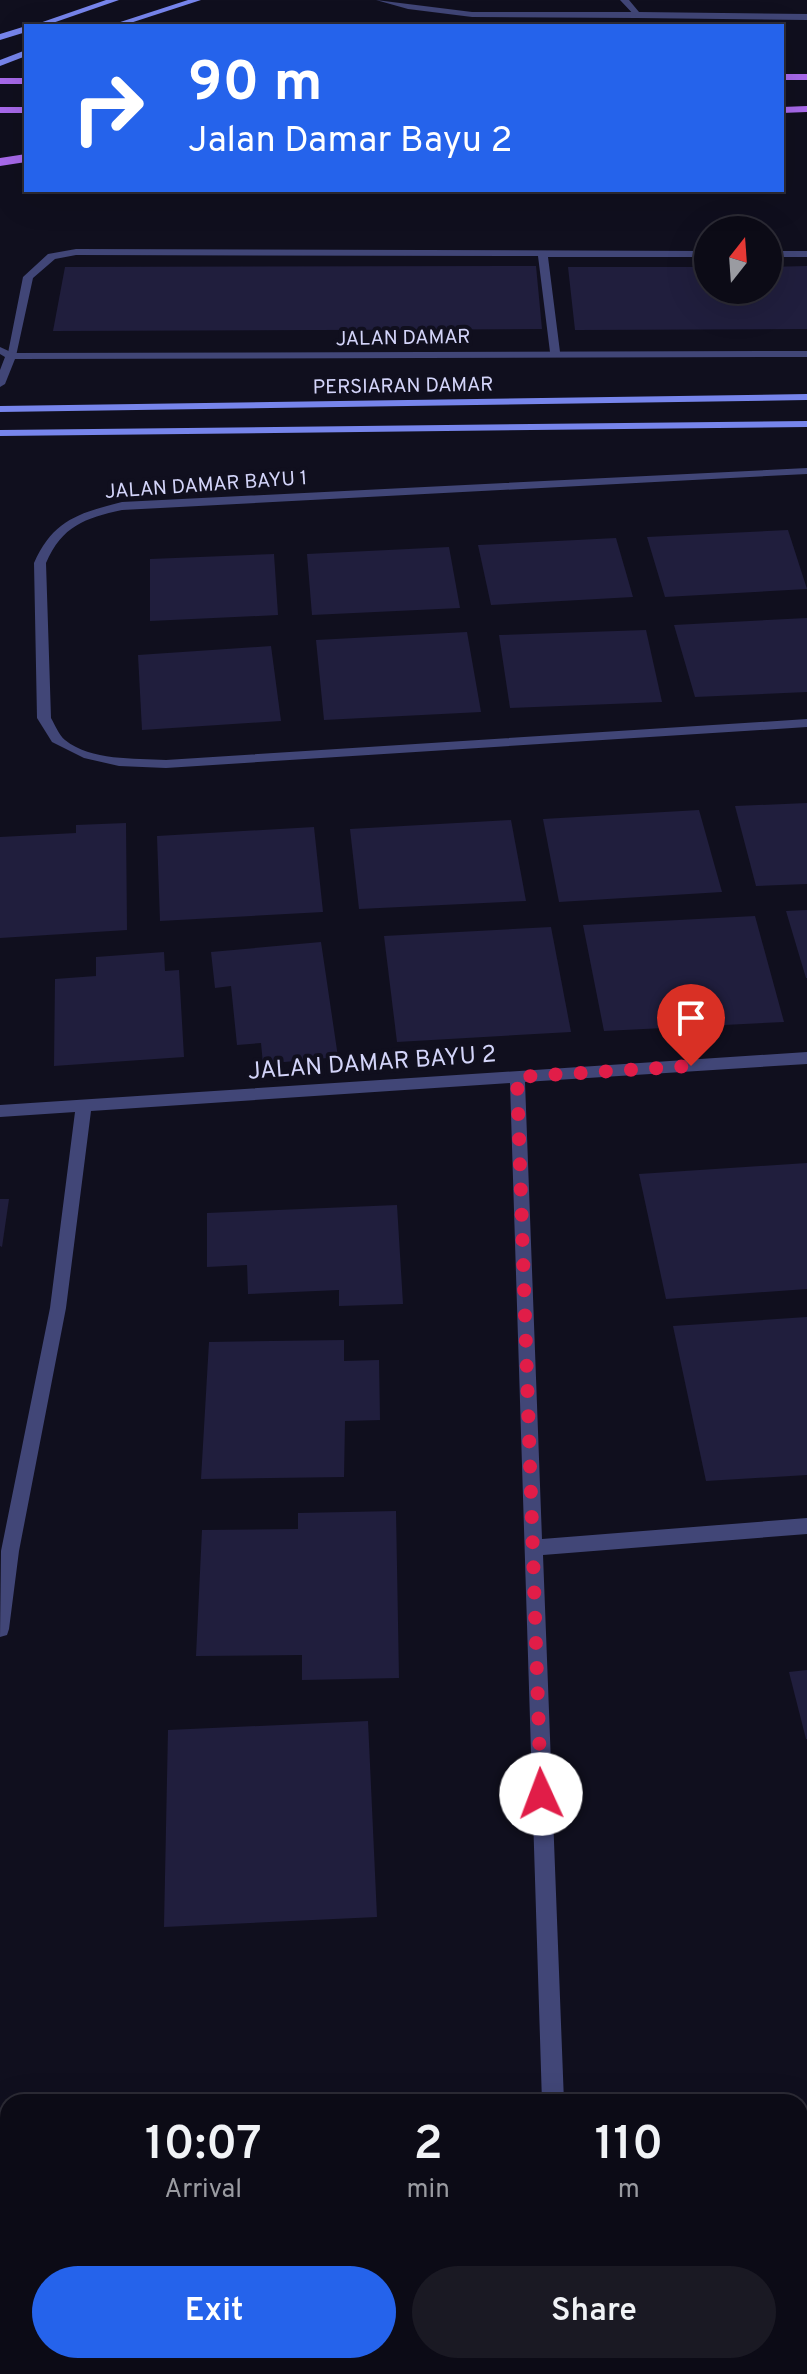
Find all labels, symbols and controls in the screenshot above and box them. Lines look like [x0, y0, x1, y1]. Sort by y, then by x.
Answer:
text: 90 m [188, 50, 323, 120]
icon: right [56, 56, 160, 160]
text: Jalan Damar Bayu 2 [188, 119, 513, 165]
north arrow [694, 216, 782, 304]
map controls [694, 216, 782, 304]
street label: JALAN DAMAR [335, 325, 471, 353]
street label: PERSIARAN DAMAR [312, 372, 494, 402]
street label: JALAN DAMAR BAYU 1 [104, 466, 308, 506]
pin [657, 984, 725, 1066]
icon: arrive [669, 996, 713, 1040]
street label: JALAN DAMAR BAYU 2 [247, 1040, 497, 1088]
position arrow [499, 1752, 583, 1836]
text: 10:07 [145, 2116, 262, 2176]
text: 2 [413, 2116, 443, 2176]
text: 110 [594, 2116, 663, 2176]
text: Arrival [165, 2174, 242, 2207]
text: min [407, 2174, 450, 2207]
text: m [618, 2174, 640, 2207]
button: Exit [32, 2266, 396, 2358]
button: Share [412, 2266, 776, 2358]

